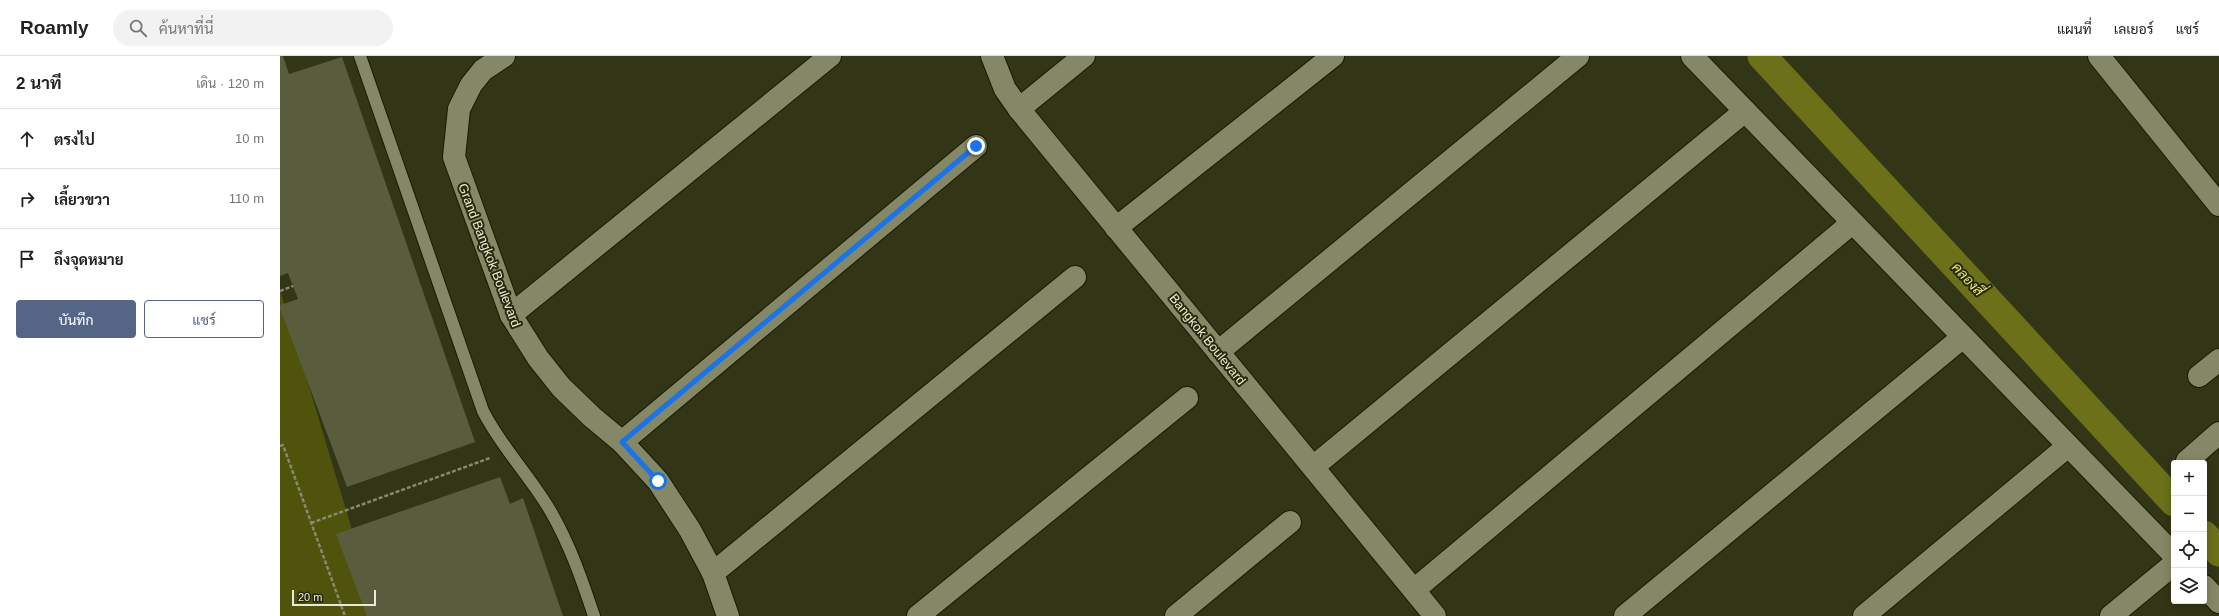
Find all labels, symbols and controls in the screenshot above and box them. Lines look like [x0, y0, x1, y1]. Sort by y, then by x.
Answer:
search box [113, 10, 393, 46]
text: Roamly [20, 17, 89, 38]
icon: search [127, 17, 149, 39]
text: ค้นหาที่นี่ [159, 20, 213, 37]
text: แผนที่ [2057, 21, 2092, 37]
text: เลเยอร์ [2114, 21, 2154, 37]
text: แชร์ [2176, 21, 2199, 37]
text: 2 นาที [16, 74, 61, 93]
text: เดิน · 120 m [196, 76, 264, 91]
icon: ahead [16, 128, 38, 150]
text: ตรงไป [54, 131, 95, 148]
text: 10 m [235, 131, 264, 146]
route end [967, 137, 985, 155]
street label: Grand Bangkok Boulevard [455, 181, 524, 329]
icon: right [16, 188, 38, 210]
text: เลี้ยวขวา [54, 191, 110, 208]
text: 110 m [229, 191, 264, 206]
icon: arrive [16, 248, 38, 270]
text: ถึงจุดหมาย [54, 251, 124, 268]
water label: คลองสี่ [1949, 256, 1992, 300]
street label: Bangkok Boulevard [1166, 291, 1249, 388]
button: บันทึก [16, 300, 136, 338]
button: แชร์ [144, 300, 264, 338]
map controls [2171, 460, 2207, 604]
button: + [2171, 460, 2207, 496]
route start [649, 472, 667, 490]
button: − [2171, 496, 2207, 532]
button: locate [2171, 532, 2207, 568]
button: layers [2171, 568, 2207, 604]
scale bar [292, 588, 376, 607]
text: 20 m [298, 591, 322, 603]

